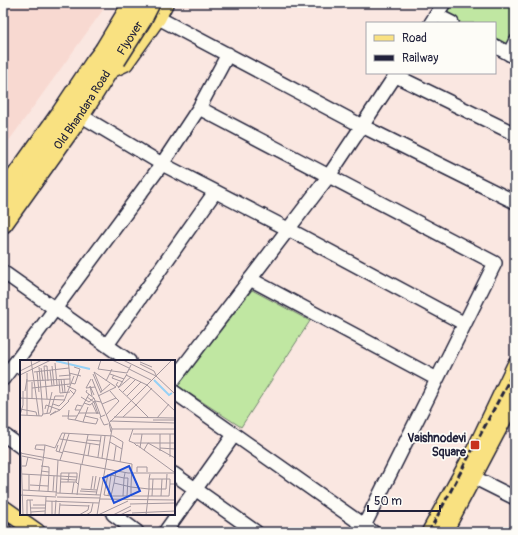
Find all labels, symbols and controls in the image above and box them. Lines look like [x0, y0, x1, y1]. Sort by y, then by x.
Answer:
street label: Flyover [114, 18, 147, 58]
legend [366, 22, 496, 74]
text: Road [402, 31, 427, 46]
text: Railway [402, 51, 438, 66]
street label: Old Bhandara Road [50, 67, 114, 153]
inset map [20, 360, 175, 515]
place label: Vaishnodevi Square [407, 431, 467, 460]
marker: Vaishnodevi Square [469, 439, 481, 451]
scale bar [368, 487, 440, 513]
text: 50 m [374, 494, 402, 509]

